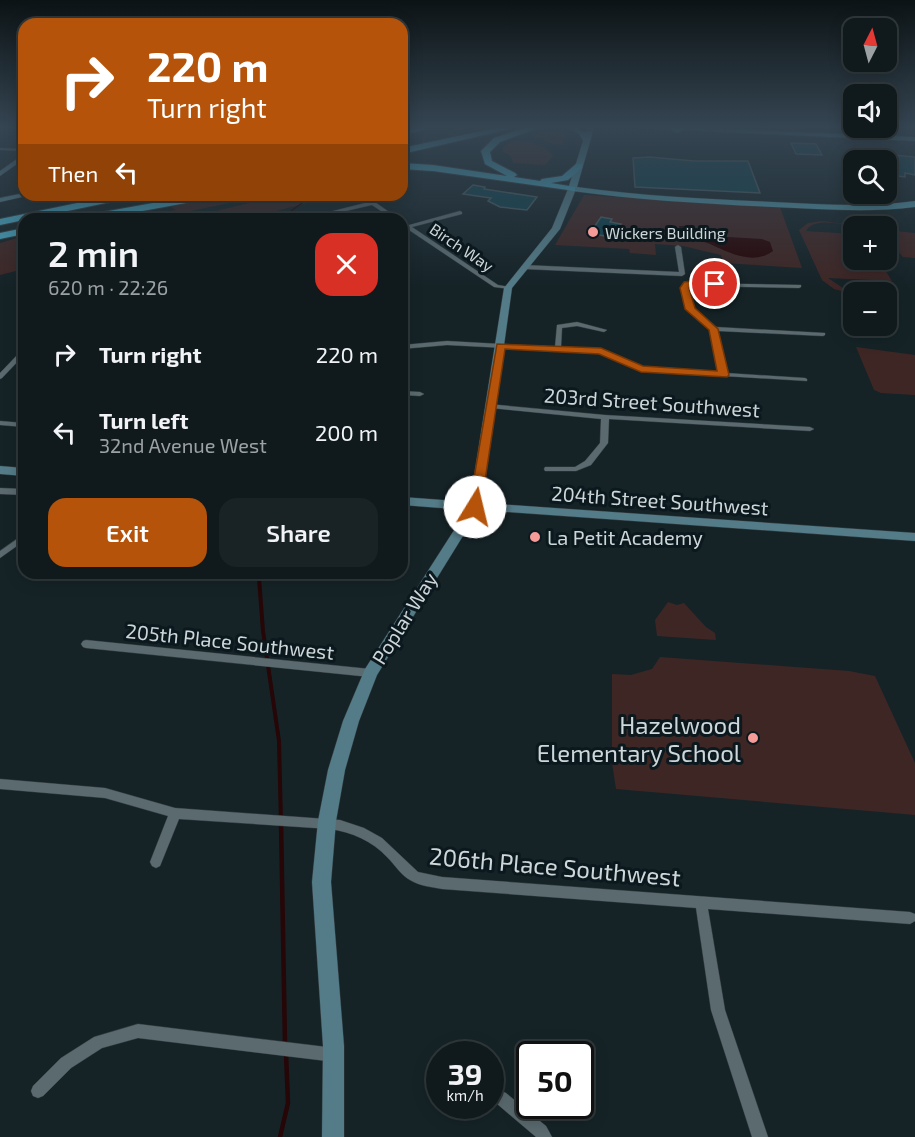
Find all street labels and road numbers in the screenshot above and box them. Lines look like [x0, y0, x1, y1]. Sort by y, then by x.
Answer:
street label: Birch Way [427, 219, 498, 276]
street label: 203rd Street Southwest [543, 382, 761, 422]
street label: 204th Street Southwest [551, 480, 770, 520]
street label: Poplar Way [366, 567, 442, 668]
street label: 205th Place Southwest [125, 618, 336, 664]
street label: 206th Place Southwest [428, 841, 682, 891]

